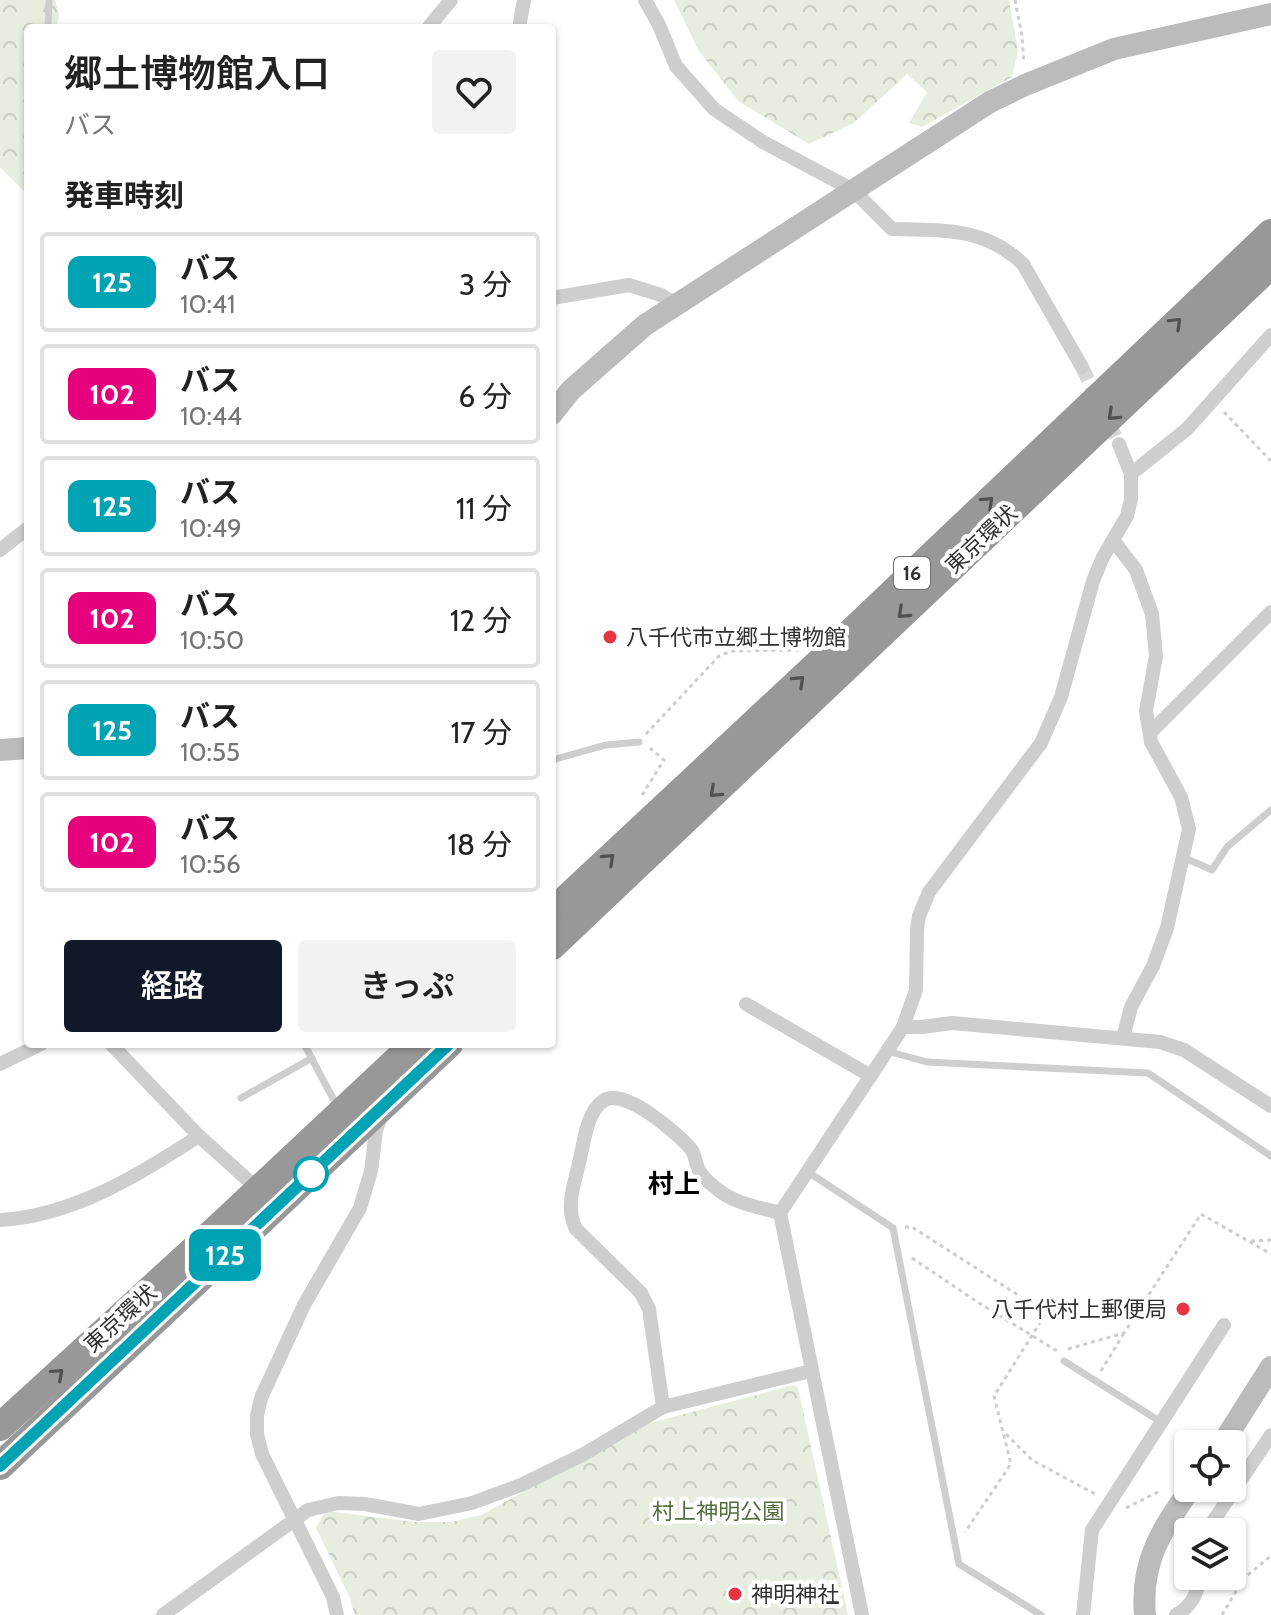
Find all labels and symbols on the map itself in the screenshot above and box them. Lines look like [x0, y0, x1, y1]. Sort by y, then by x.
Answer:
one-way arrow [1167, 318, 1181, 333]
one-way arrow [1107, 406, 1122, 420]
one-way arrow [978, 498, 993, 512]
street label: 東京環状 [940, 499, 1023, 579]
road number: 16 [894, 557, 930, 589]
one-way arrow [898, 604, 913, 618]
place label: 八千代市立郷土博物館 [626, 624, 846, 651]
marker: 八千代市立郷土博物館 [601, 628, 619, 646]
one-way arrow [790, 676, 804, 691]
one-way arrow [710, 782, 724, 797]
one-way arrow [600, 853, 614, 868]
unlabelled marker [294, 1157, 328, 1191]
district label: 村上 [648, 1168, 700, 1200]
line badge: 125 [179, 1229, 271, 1281]
street label: 東京環状 [79, 1279, 162, 1358]
place label: 八千代村上郵便局 [991, 1296, 1167, 1323]
marker: 八千代村上郵便局 [1174, 1300, 1192, 1318]
one-way arrow [48, 1370, 63, 1384]
park label: 村上神明公園 [652, 1498, 784, 1525]
place label: 神明神社 [751, 1581, 839, 1608]
marker: 神明神社 [726, 1585, 744, 1603]

